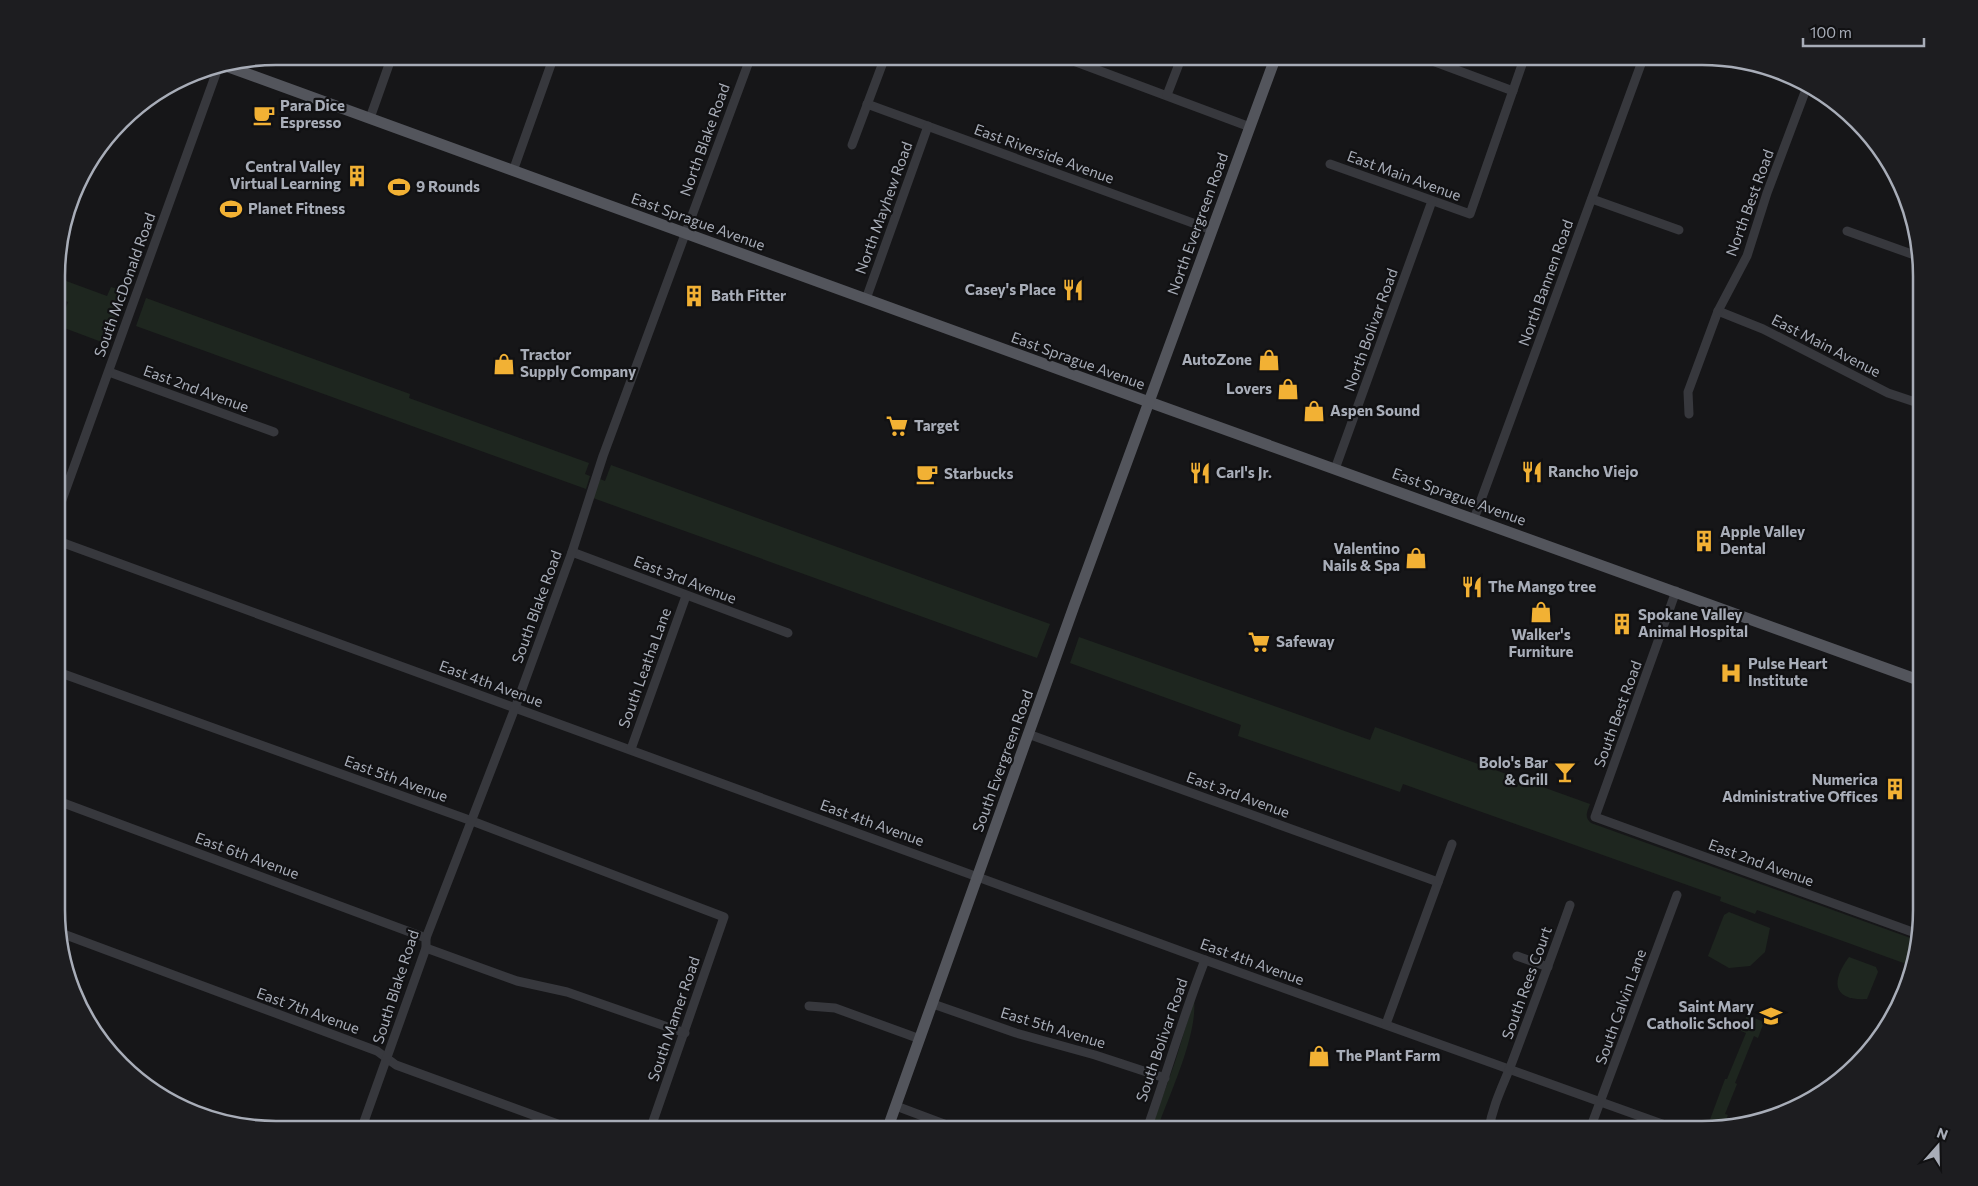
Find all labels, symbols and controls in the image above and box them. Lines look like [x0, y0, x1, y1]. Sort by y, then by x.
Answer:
scale bar [1803, 15, 1924, 47]
text: 100 m [1810, 23, 1852, 41]
street label: North Blake Road [675, 81, 733, 199]
place label: Para Dice Espresso [280, 96, 345, 131]
cafe icon: Para Dice Espresso [251, 102, 277, 128]
street label: East Riverside Avenue [972, 119, 1117, 187]
street label: North Mayhew Road [851, 139, 915, 276]
street label: East Main Avenue [1345, 146, 1464, 204]
street label: North Best Road [1721, 147, 1777, 259]
street label: North Evergreen Road [1163, 150, 1231, 297]
place label: Central Valley Virtual Learning [230, 157, 342, 192]
building icon: Central Valley Virtual Learning [344, 163, 370, 189]
sports icon: 9 Rounds [386, 174, 412, 200]
place label: 9 Rounds [416, 177, 480, 195]
street label: East Sprague Avenue [629, 188, 768, 254]
sports icon: Planet Fitness [218, 196, 244, 222]
place label: Planet Fitness [248, 199, 345, 217]
street label: South McDonald Road [90, 210, 159, 359]
street label: North Bannen Road [1514, 217, 1576, 348]
street label: North Bolivar Road [1339, 266, 1401, 394]
restaurant icon: Casey's Place [1060, 277, 1086, 303]
place label: Casey's Place [965, 280, 1056, 298]
building icon: Bath Fitter [681, 283, 707, 309]
place label: Bath Fitter [711, 286, 786, 304]
street label: East Main Avenue [1769, 310, 1884, 380]
street label: East Sprague Avenue [1009, 327, 1148, 393]
place label: Tractor Supply Company [520, 345, 637, 380]
shop icon: AutoZone [1256, 347, 1282, 373]
place label: AutoZone [1182, 350, 1252, 368]
shop icon: Tractor Supply Company [491, 351, 517, 377]
street label: East 2nd Avenue [141, 361, 252, 416]
shop icon: Lovers [1275, 376, 1301, 402]
place label: Lovers [1226, 379, 1272, 397]
shop icon: Aspen Sound [1301, 398, 1327, 424]
place label: Aspen Sound [1330, 401, 1420, 419]
supermarket icon: Target [884, 413, 910, 439]
place label: Target [914, 416, 959, 434]
restaurant icon: Rancho Viejo [1519, 459, 1545, 485]
restaurant icon: Carl's Jr. [1187, 460, 1213, 486]
cafe icon: Starbucks [914, 461, 940, 487]
place label: Rancho Viejo [1548, 462, 1639, 480]
place label: Carl's Jr. [1216, 463, 1272, 481]
street label: East Sprague Avenue [1390, 463, 1529, 529]
place label: Starbucks [944, 464, 1014, 482]
place label: Apple Valley Dental [1720, 522, 1806, 557]
building icon: Apple Valley Dental [1691, 528, 1717, 554]
place label: Valentino Nails & Spa [1323, 539, 1400, 574]
shop icon: Valentino Nails & Spa [1403, 545, 1429, 571]
street label: South Blake Road [507, 548, 565, 666]
street label: East 3rd Avenue [632, 551, 739, 607]
restaurant icon: The Mango tree [1459, 574, 1485, 600]
place label: The Mango tree [1488, 577, 1596, 595]
shop icon: Walker's Furniture [1528, 599, 1554, 625]
street label: South Leatha Lane [614, 605, 674, 730]
place label: Spokane Valley Animal Hospital [1638, 605, 1748, 640]
building icon: Spokane Valley Animal Hospital [1609, 611, 1635, 637]
place label: Walker's Furniture [1509, 625, 1574, 660]
supermarket icon: Safeway [1246, 629, 1272, 655]
place label: Safeway [1276, 632, 1335, 650]
place label: Pulse Heart Institute [1748, 654, 1828, 689]
street label: East 4th Avenue [437, 656, 546, 710]
street label: South Best Road [1589, 658, 1645, 769]
hospital icon: Pulse Heart Institute [1718, 660, 1744, 686]
street label: South Evergreen Road [968, 687, 1036, 834]
street label: East 5th Avenue [342, 751, 451, 805]
place label: Bolo's Bar & Grill [1479, 753, 1548, 788]
bar icon: Bolo's Bar & Grill [1552, 759, 1578, 785]
street label: East 3rd Avenue [1184, 767, 1292, 821]
place label: Numerica Administrative Offices [1722, 770, 1878, 805]
building icon: Numerica Administrative Offices [1882, 776, 1908, 802]
street label: East 4th Avenue [818, 795, 927, 849]
street label: East 6th Avenue [193, 828, 302, 882]
street label: East 2nd Avenue [1706, 835, 1817, 890]
street label: South Rees Court [1497, 924, 1555, 1041]
street label: South Blake Road [368, 927, 422, 1046]
street label: East 4th Avenue [1198, 934, 1307, 988]
street label: South Calvin Lane [1591, 946, 1649, 1067]
street label: South Mamer Road [643, 954, 703, 1083]
street label: South Bolivar Road [1131, 976, 1191, 1104]
street label: East 7th Avenue [254, 983, 362, 1037]
place label: Saint Mary Catholic School [1647, 997, 1755, 1032]
street label: East 5th Avenue [999, 1003, 1108, 1052]
school or university icon: Saint Mary Catholic School [1758, 1003, 1784, 1029]
shop icon: The Plant Farm [1306, 1043, 1332, 1069]
place label: The Plant Farm [1336, 1046, 1440, 1064]
north arrow [1913, 1121, 1963, 1171]
text: N [1935, 1124, 1950, 1143]

